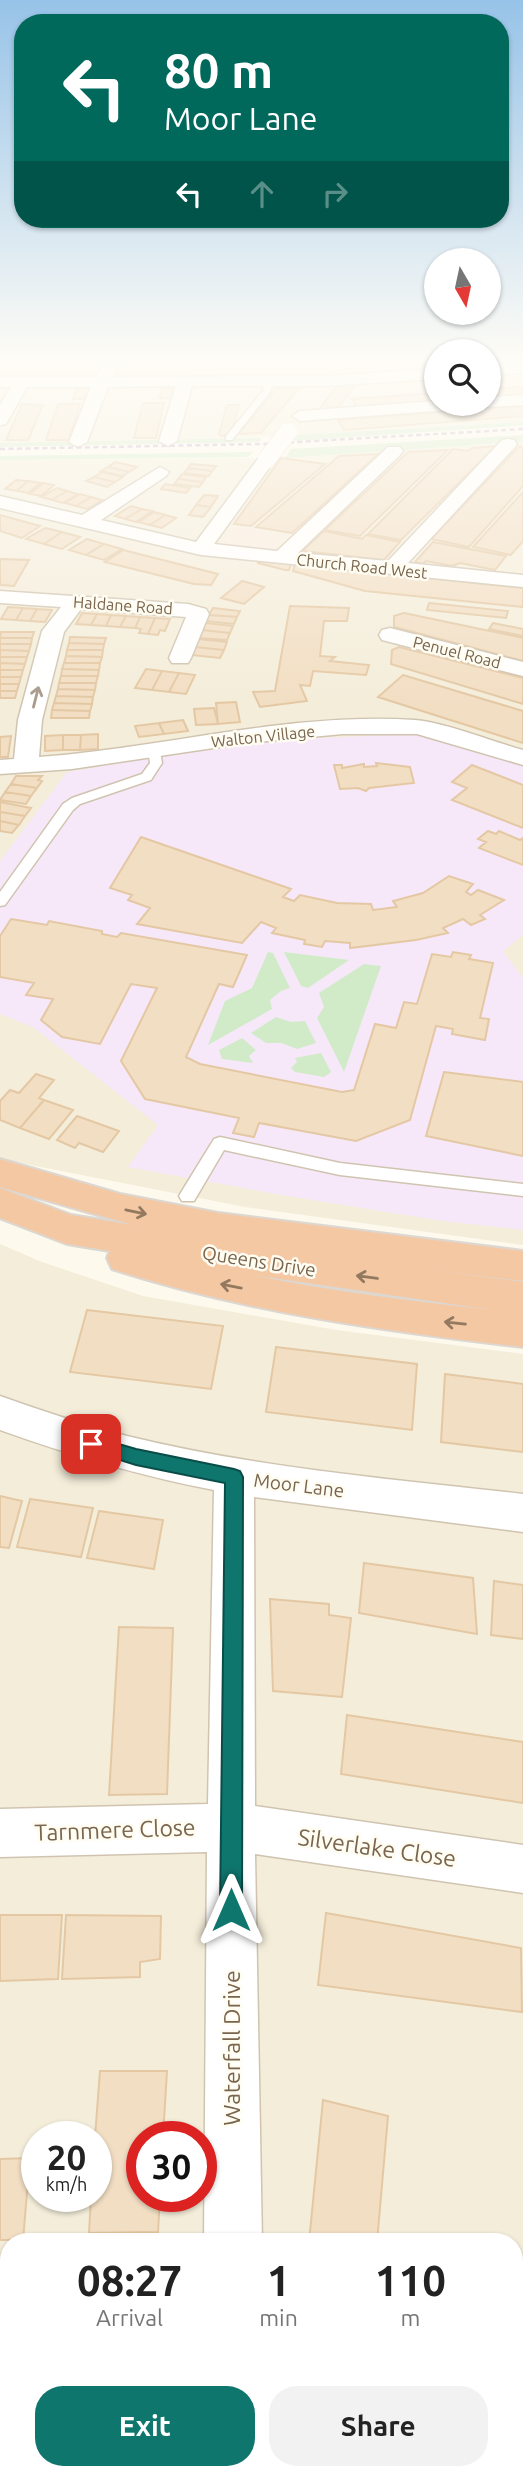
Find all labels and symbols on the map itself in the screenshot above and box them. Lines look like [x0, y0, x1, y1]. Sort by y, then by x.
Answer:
north arrow [424, 248, 500, 326]
street label: Church Road West [296, 550, 429, 582]
street label: Haldane Road [73, 593, 173, 617]
street label: Penuel Road [411, 632, 503, 672]
one-way arrow [30, 687, 43, 709]
street label: Walton Village [210, 722, 316, 750]
one-way arrow [124, 1205, 147, 1219]
street label: Queens Drive [201, 1241, 317, 1281]
one-way arrow [356, 1271, 379, 1284]
one-way arrow [220, 1279, 243, 1292]
one-way arrow [444, 1316, 467, 1329]
pin [61, 1414, 121, 1474]
street label: Moor Lane [252, 1469, 346, 1501]
street label: Tarnmere Close [34, 1814, 196, 1845]
street label: Silverlake Close [296, 1824, 458, 1871]
position arrow [194, 1873, 268, 1947]
street label: Waterfall Drive [219, 1970, 244, 2126]
speed limit sign: 30 [126, 2121, 217, 2212]

